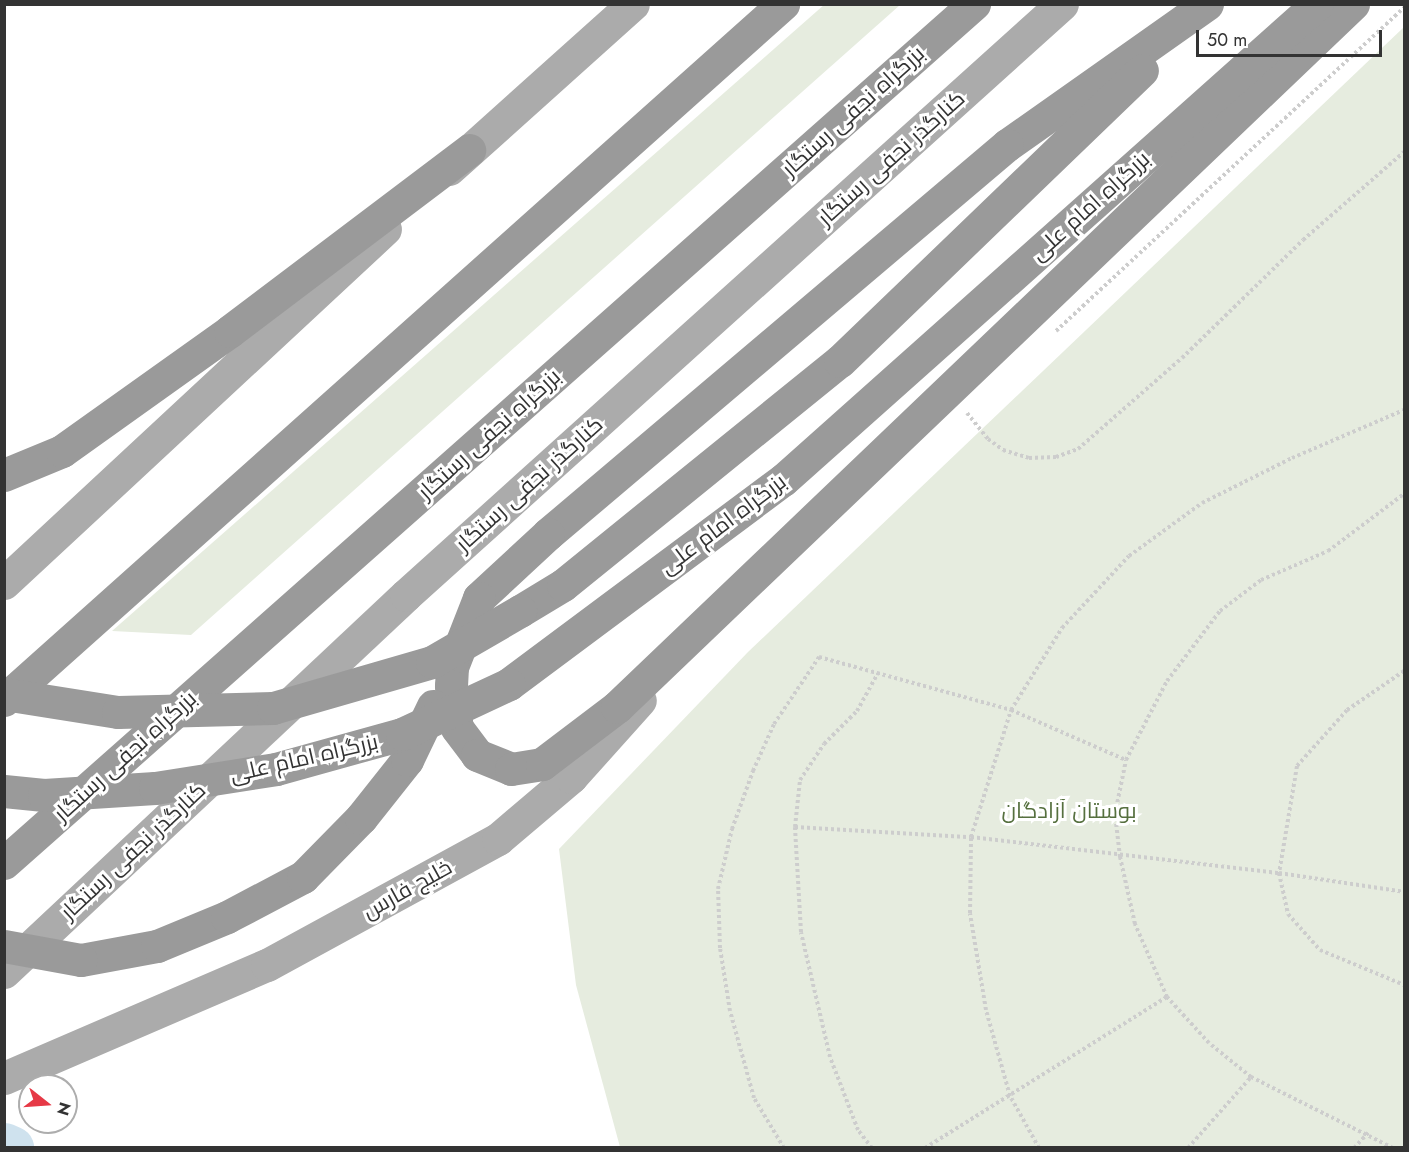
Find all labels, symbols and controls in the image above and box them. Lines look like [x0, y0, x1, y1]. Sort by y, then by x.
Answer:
scale bar [1199, 18, 1385, 56]
text: 50 m [1207, 27, 1247, 53]
street label: بزرگراه نجفی رستگار [776, 40, 930, 182]
street label: کنارگذر نجفی رستگار [812, 85, 970, 231]
street label: بزرگراه امام علی [1025, 146, 1155, 266]
street label: بزرگراه نجفی رستگار [412, 363, 566, 505]
street label: کنارگذر نجفی رستگار [450, 411, 608, 557]
street label: بزرگراه امام علی [655, 468, 791, 580]
street label: بزرگراه نجفی رستگار [48, 685, 202, 827]
street label: بزرگراه امام علی [227, 728, 381, 788]
street label: کنارگذر نجفی رستگار [55, 777, 211, 925]
park label: بوستان آزادگان [1001, 798, 1137, 824]
street label: خلیج فارس [358, 854, 456, 924]
north arrow [18, 1074, 78, 1134]
text: N [51, 1099, 77, 1118]

